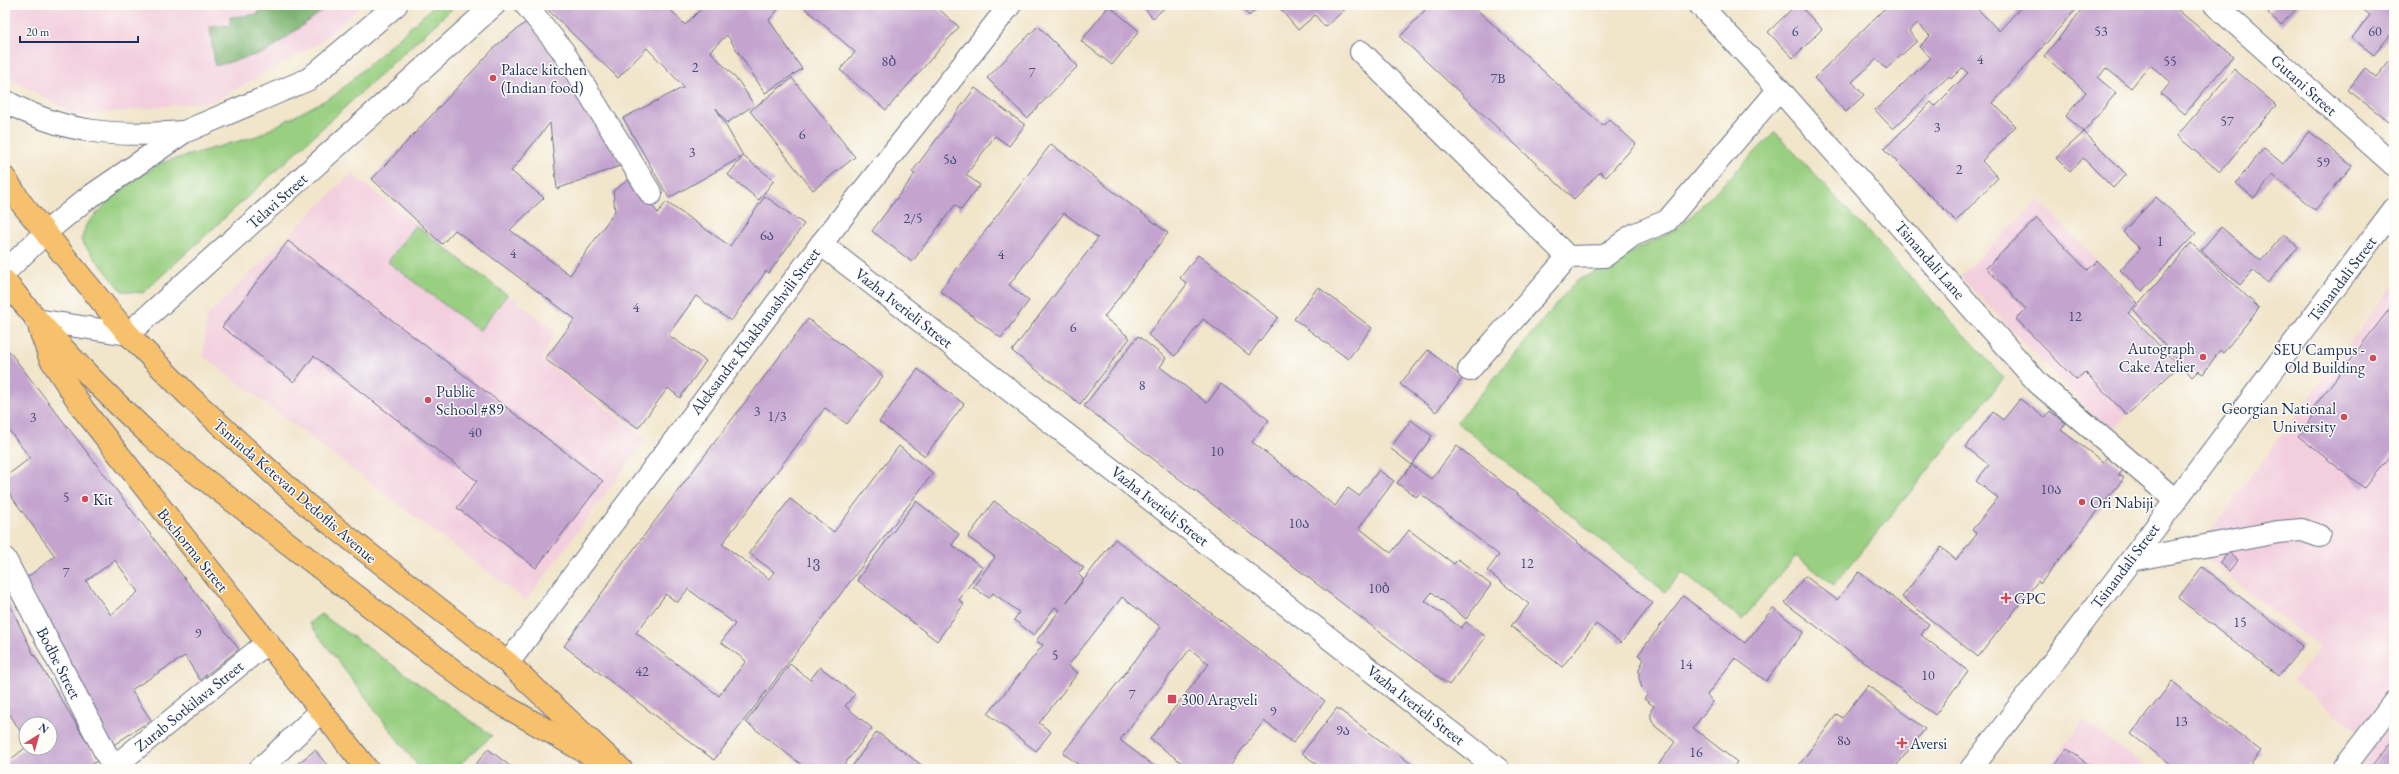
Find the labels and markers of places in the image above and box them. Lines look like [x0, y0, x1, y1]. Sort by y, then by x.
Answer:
place label: Palace kitchen (Indian food) [501, 59, 588, 98]
marker: Palace kitchen (Indian food) [488, 73, 498, 83]
place label: Autograph Cake Atelier [2119, 338, 2196, 377]
place label: SEU Campus - Old Building [2274, 339, 2366, 378]
marker: Autograph Cake Atelier [2198, 352, 2208, 362]
marker: SEU Campus - Old Building [2368, 353, 2378, 363]
place label: Public School #89 [436, 381, 504, 420]
marker: Public School #89 [423, 395, 433, 405]
place label: Georgian National University [2221, 398, 2337, 437]
marker: Georgian National University [2339, 412, 2349, 422]
place label: Kit [93, 489, 113, 510]
place label: Ori Nabiji [2090, 492, 2154, 513]
marker: Kit [80, 494, 90, 504]
marker: Ori Nabiji [2077, 497, 2087, 507]
place label: GPC [2014, 588, 2046, 609]
marker: GPC [2001, 593, 2011, 603]
place label: 300 Aragveli [1181, 689, 1258, 710]
marker: 300 Aragveli [1166, 693, 1178, 705]
place label: Aversi [1909, 733, 1947, 754]
marker: Aversi [1897, 738, 1907, 748]

